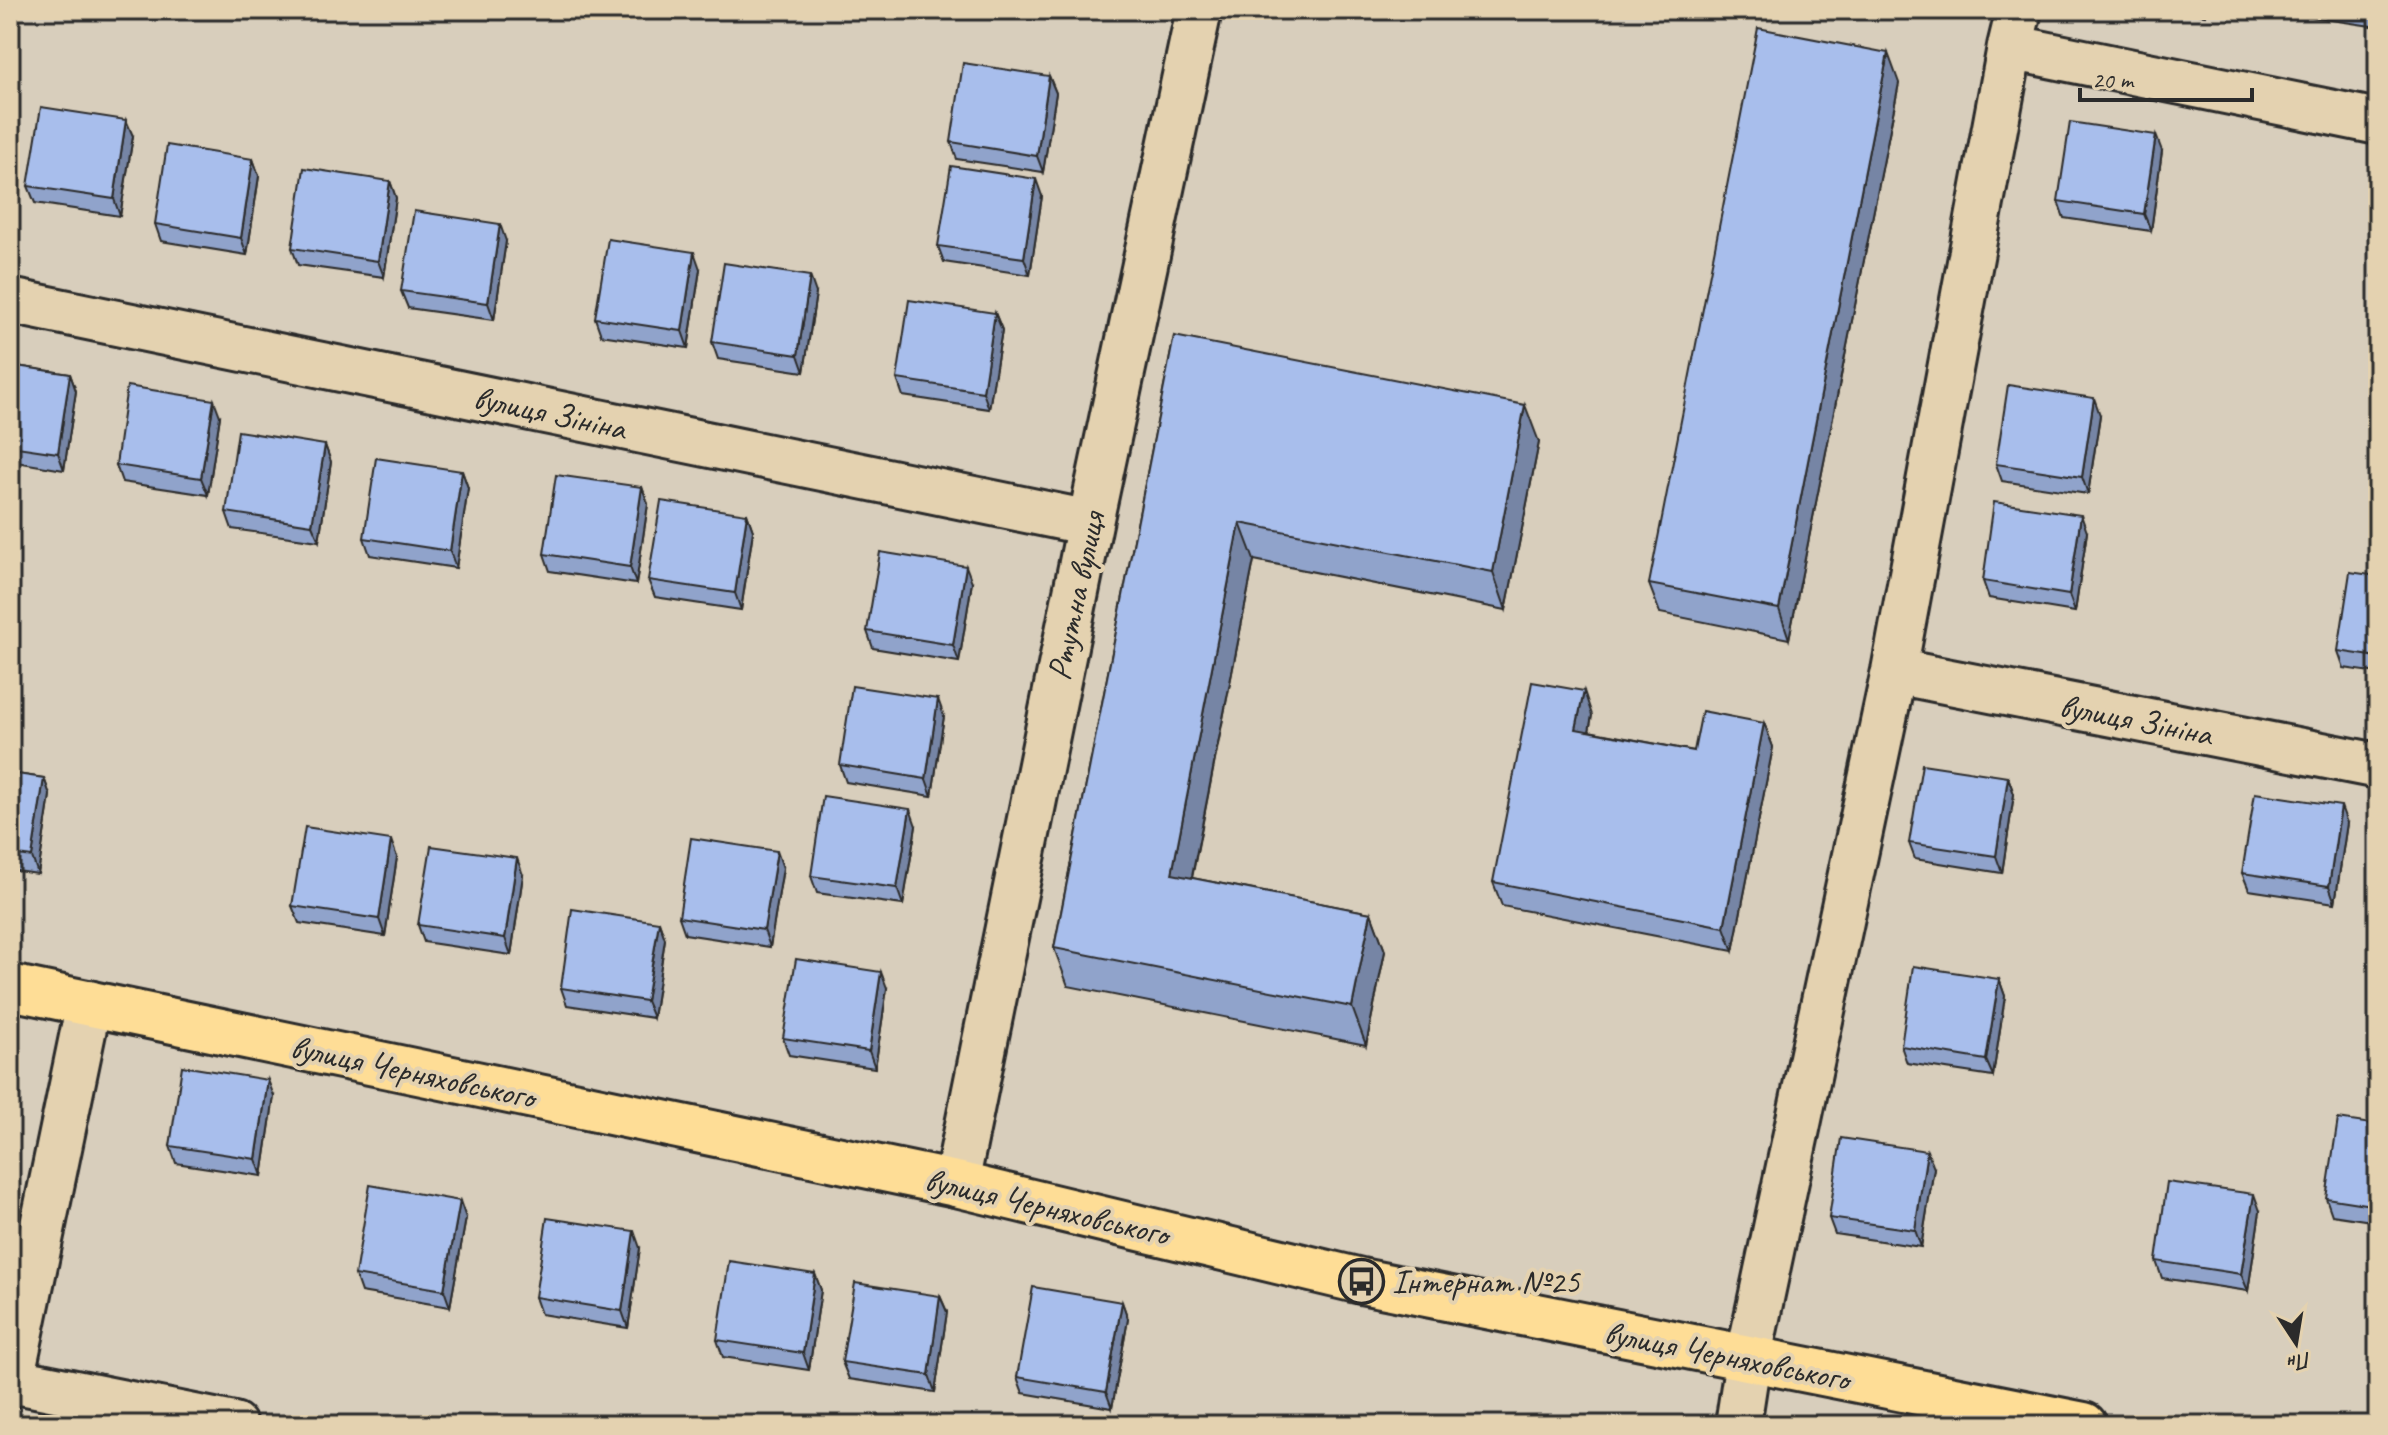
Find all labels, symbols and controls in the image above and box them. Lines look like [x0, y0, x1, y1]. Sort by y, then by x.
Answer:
scale bar [2080, 52, 2252, 102]
text: 20 m [2092, 65, 2135, 95]
street label: вулиця Зініна [470, 375, 632, 450]
street label: Ртутна вулиця [1037, 506, 1115, 684]
street label: вулиця Зініна [2056, 684, 2218, 756]
street label: вулиця Черняховського [287, 1025, 543, 1119]
street label: вулиця Черняховського [921, 1158, 1177, 1256]
bus stop icon: Інтернат №25 [1337, 1257, 1385, 1305]
place label: Інтернат №25 [1392, 1260, 1581, 1303]
north arrow [2256, 1303, 2336, 1383]
street label: вулиця Черняховського [1601, 1311, 1857, 1401]
text: Пн [2285, 1345, 2314, 1378]

